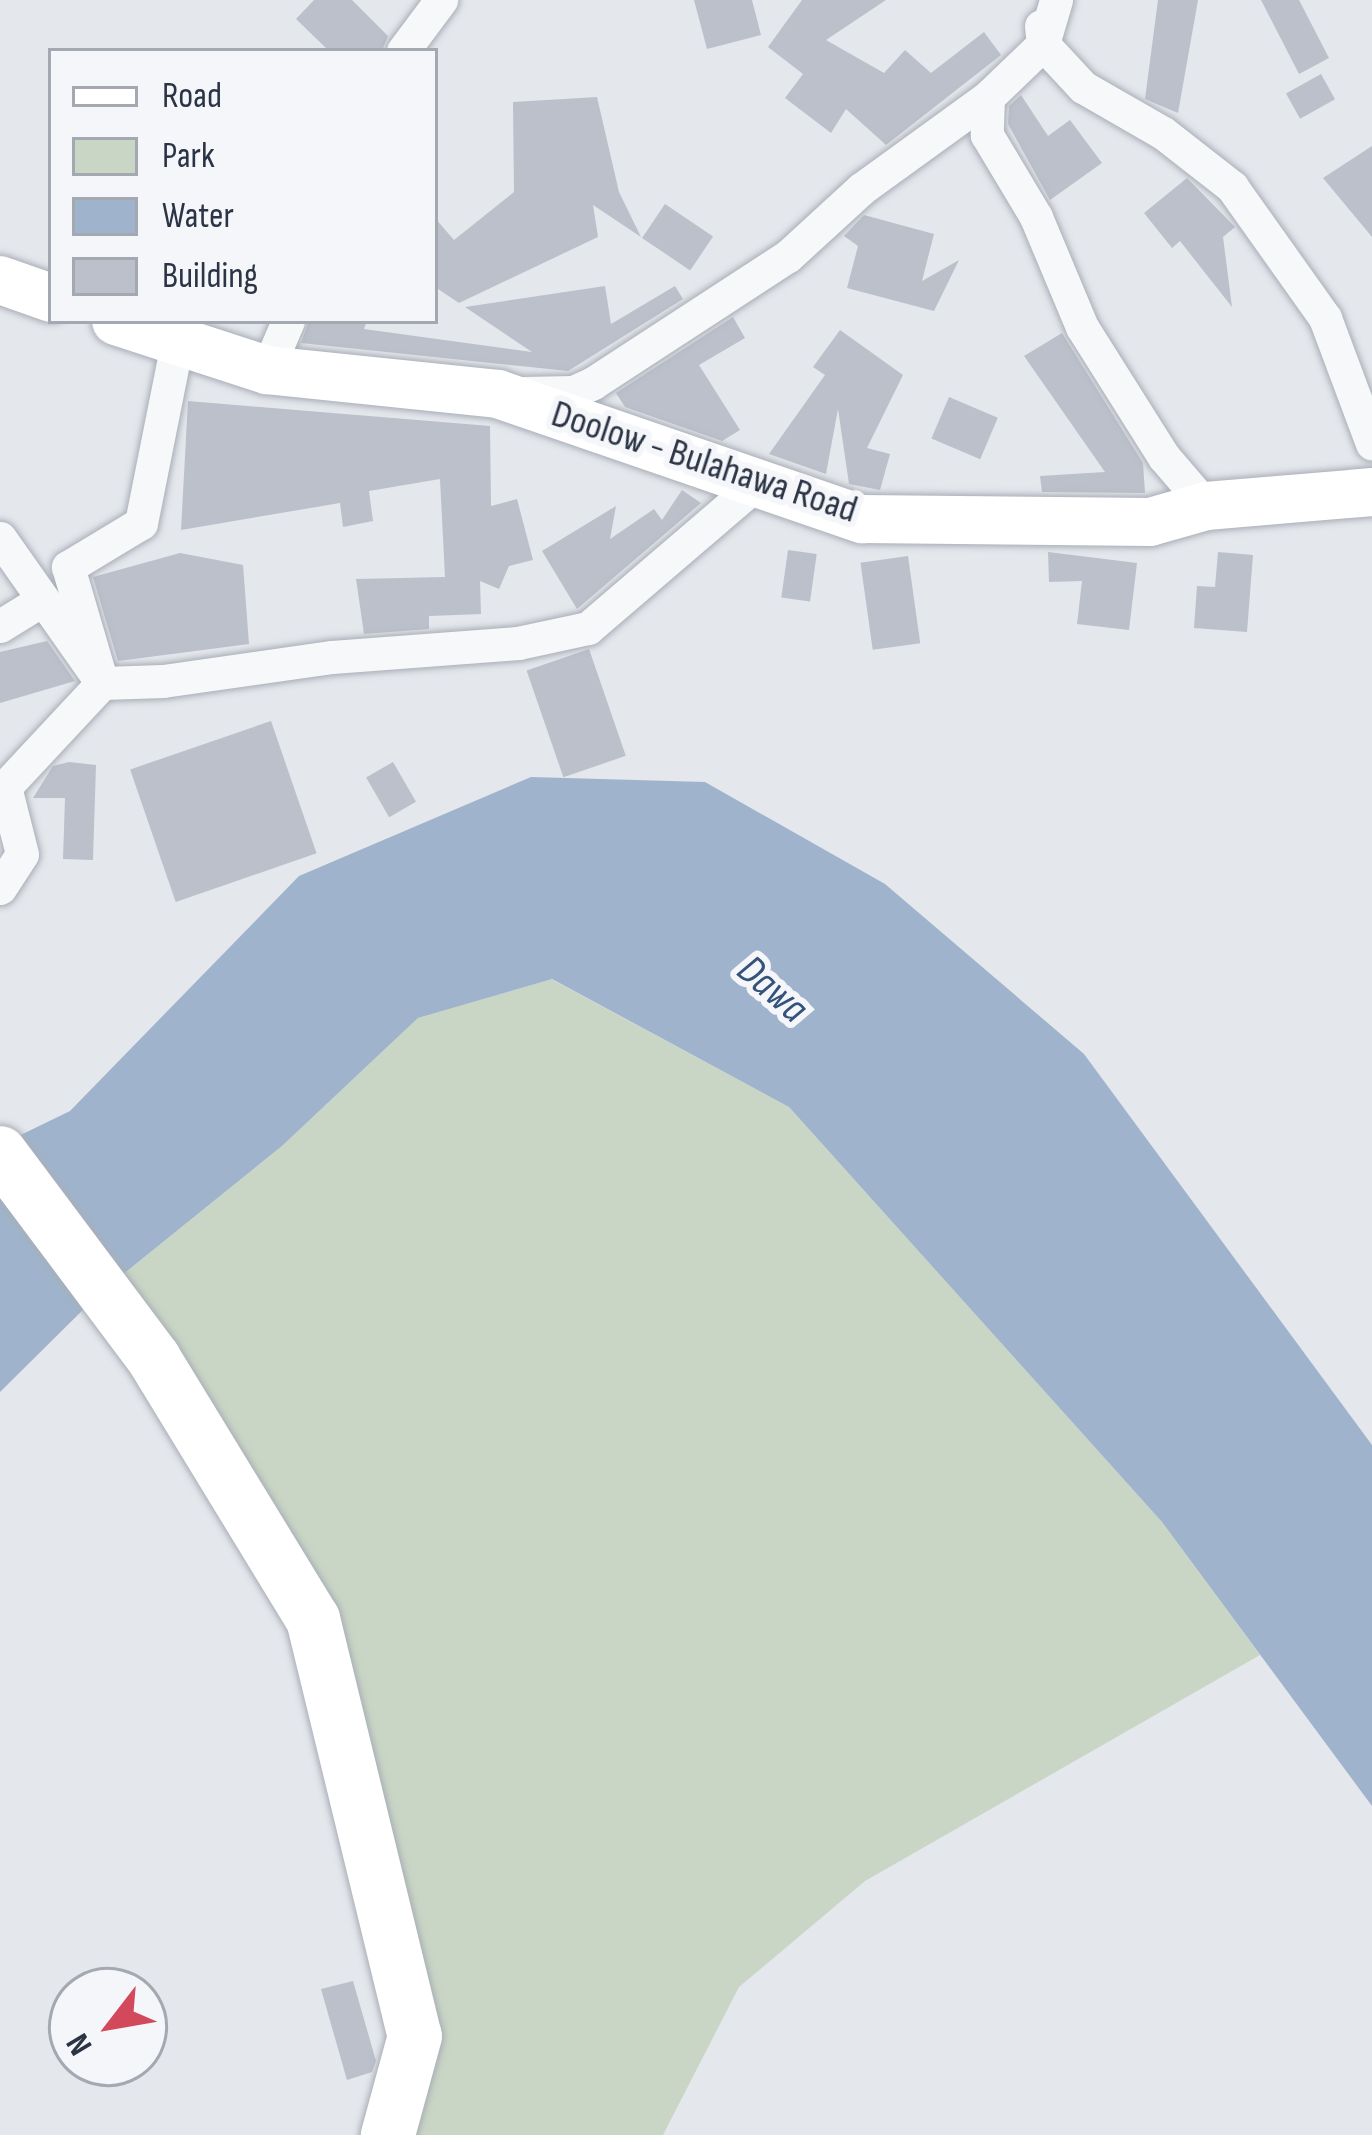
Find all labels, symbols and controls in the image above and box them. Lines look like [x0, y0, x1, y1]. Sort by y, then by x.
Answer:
legend [48, 48, 438, 324]
text: Road [162, 75, 222, 118]
text: Park [162, 135, 215, 178]
text: Water [162, 195, 234, 238]
text: Building [162, 255, 258, 298]
street label: Doolow - Bulahawa Road [545, 392, 863, 534]
water label: Dawa [726, 946, 818, 1034]
north arrow [48, 1967, 168, 2087]
text: N [58, 2026, 101, 2062]

